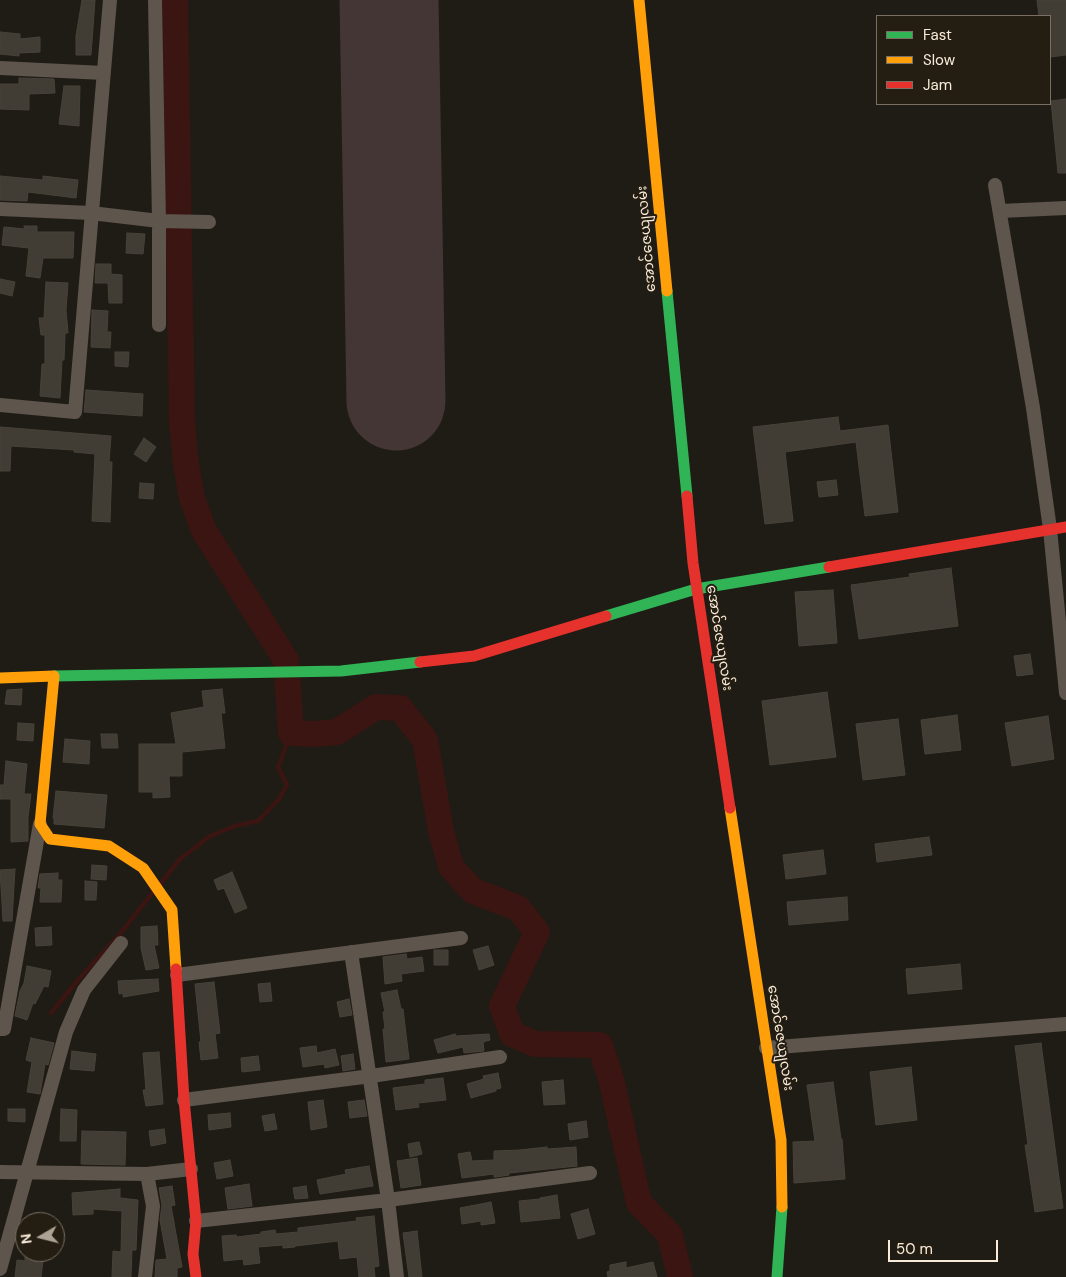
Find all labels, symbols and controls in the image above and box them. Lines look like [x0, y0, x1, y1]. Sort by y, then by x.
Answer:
legend [876, 15, 1051, 105]
text: Fast [923, 25, 952, 45]
text: Slow [923, 50, 955, 70]
text: Jam [923, 75, 952, 95]
street label: အောင်ဇေယျလမ်း [634, 185, 660, 293]
street label: အောင်ဇေယျလမ်း [702, 584, 736, 692]
street label: အောင်ဇေယျလမ်း [763, 984, 797, 1092]
north arrow [15, 1212, 65, 1262]
scale bar [891, 1230, 1001, 1262]
text: N [17, 1233, 36, 1245]
text: 50 m [896, 1239, 933, 1259]

